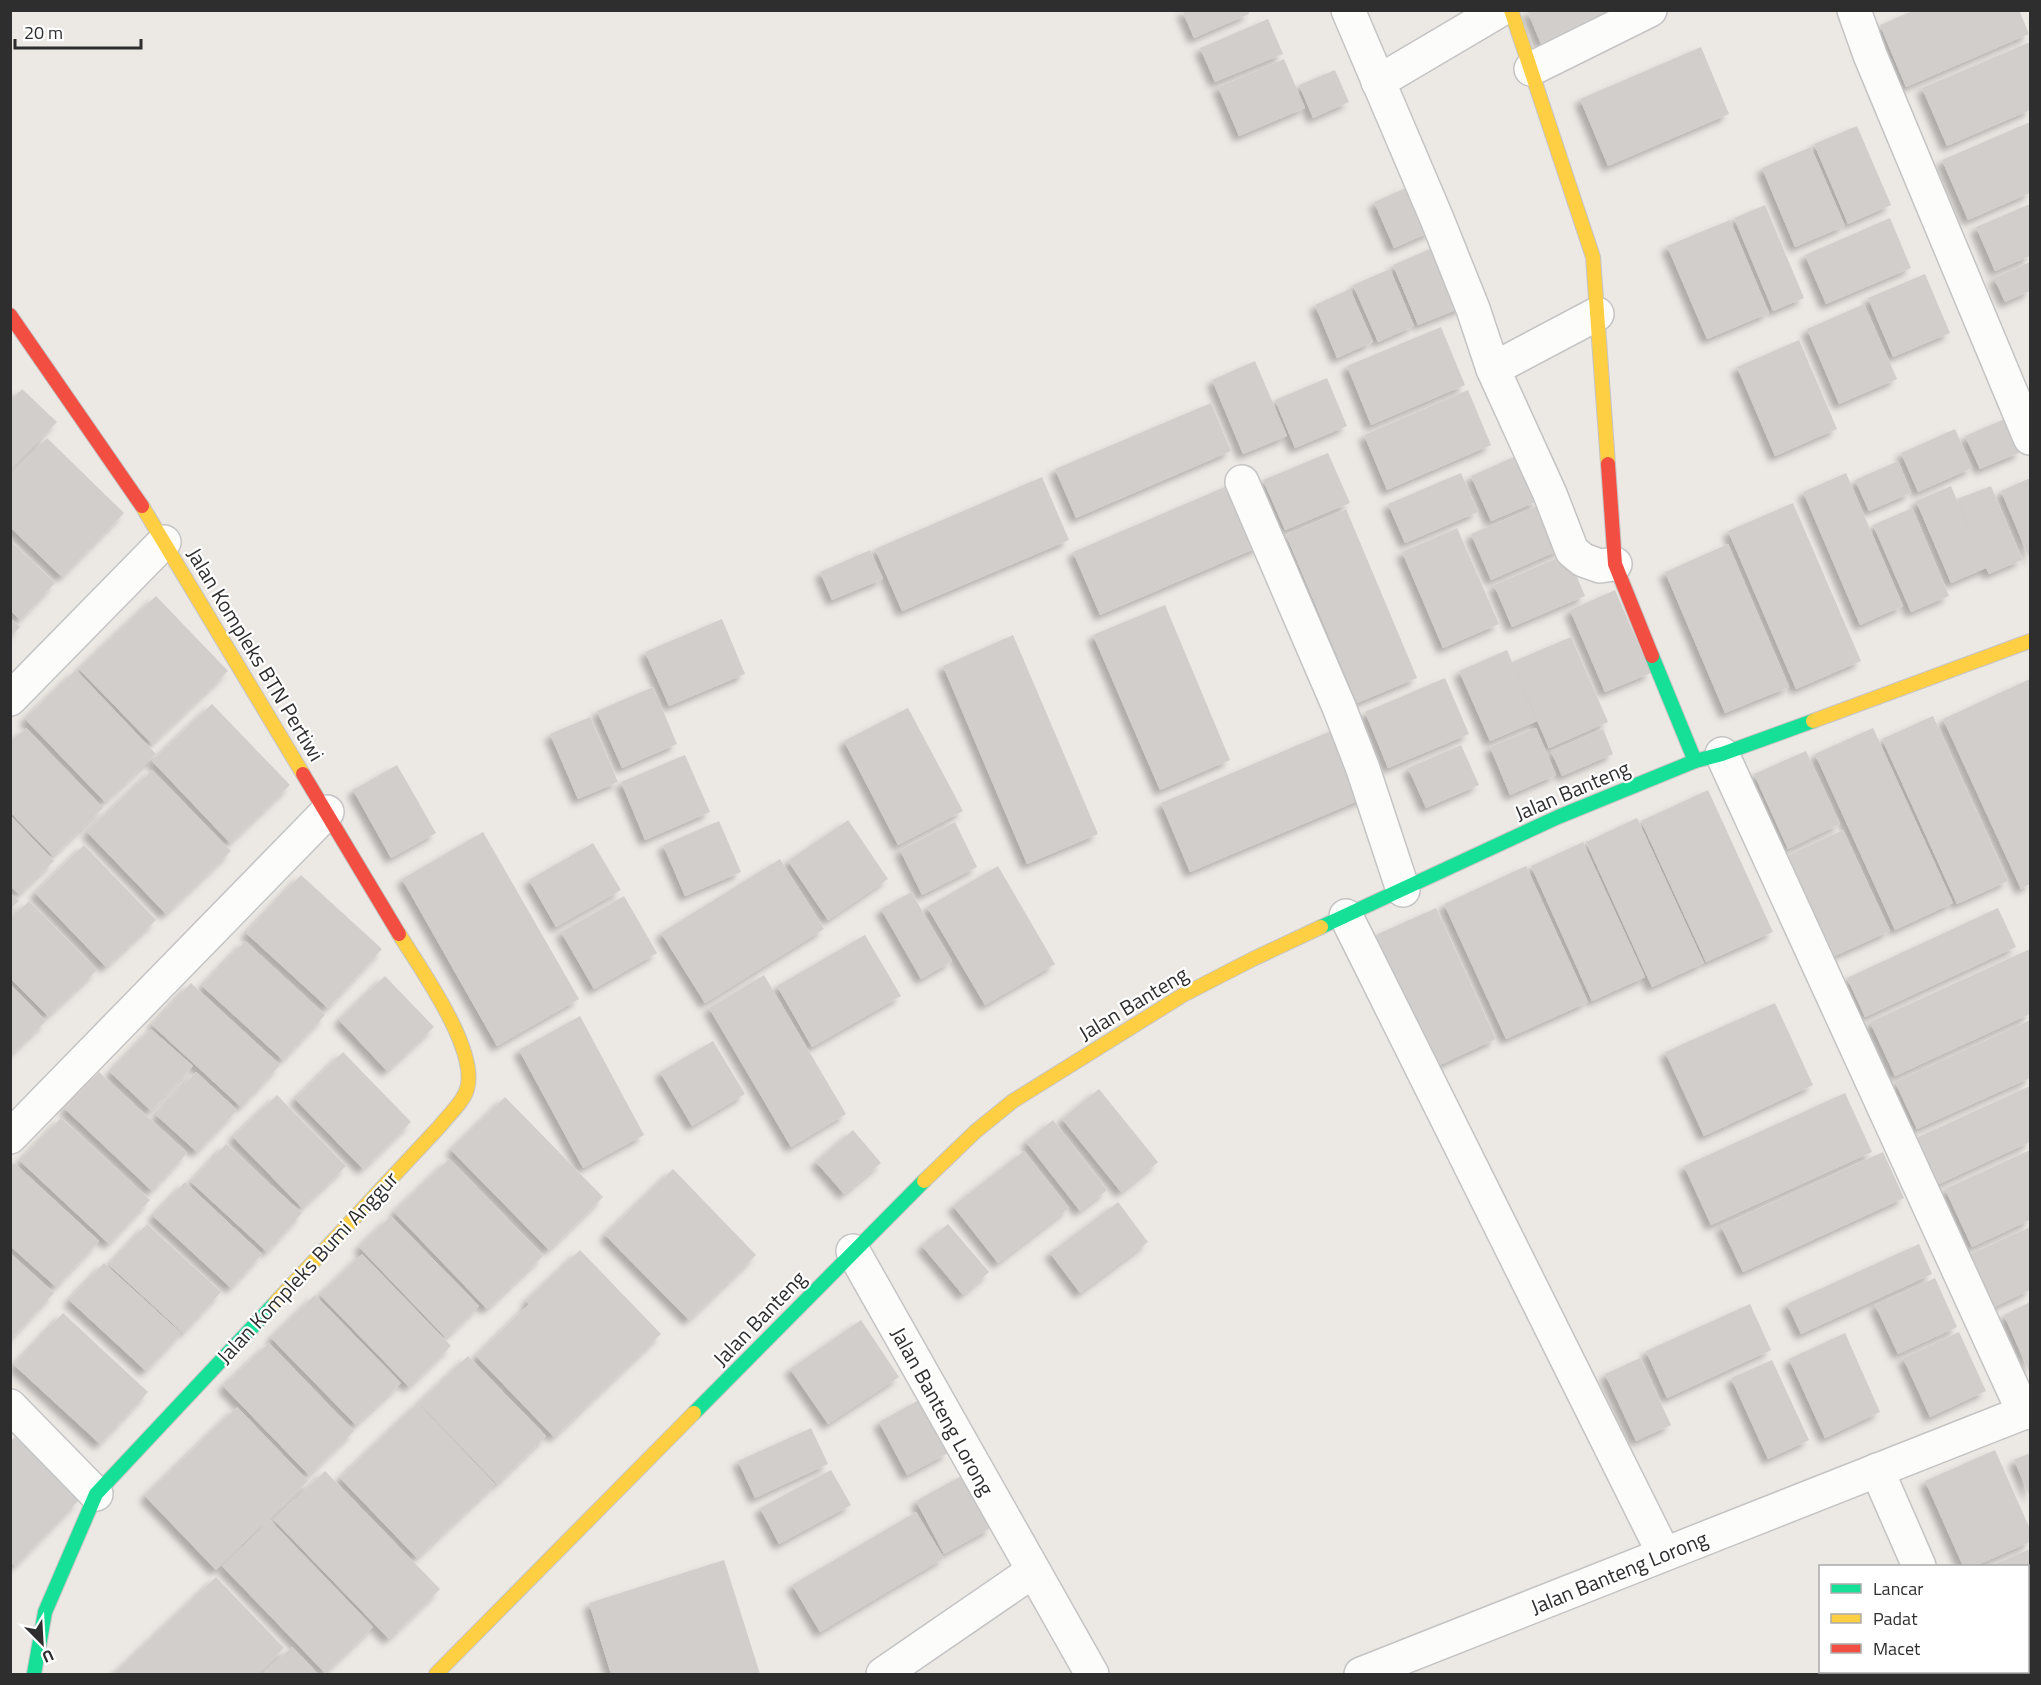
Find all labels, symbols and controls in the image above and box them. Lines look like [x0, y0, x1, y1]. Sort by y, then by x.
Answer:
scale bar [15, 12, 141, 50]
text: 20 m [24, 19, 63, 46]
street label: Jalan Kompleks BTN Pertiwi [179, 541, 333, 767]
street label: Jalan Banteng [1509, 751, 1635, 829]
street label: Jalan Banteng [1072, 958, 1194, 1048]
street label: Jalan Kompleks Bumi Anggur [209, 1163, 405, 1371]
street label: Jalan Banteng [705, 1263, 813, 1373]
street label: Jalan Banteng Lorong [883, 1321, 1003, 1501]
street label: Jalan Banteng Lorong [1526, 1522, 1713, 1622]
legend [1819, 1565, 2029, 1673]
text: Lancar [1873, 1575, 1923, 1602]
text: Padat [1873, 1605, 1918, 1632]
north arrow [12, 1613, 72, 1673]
text: Macet [1873, 1635, 1921, 1662]
text: U [38, 1644, 58, 1670]

